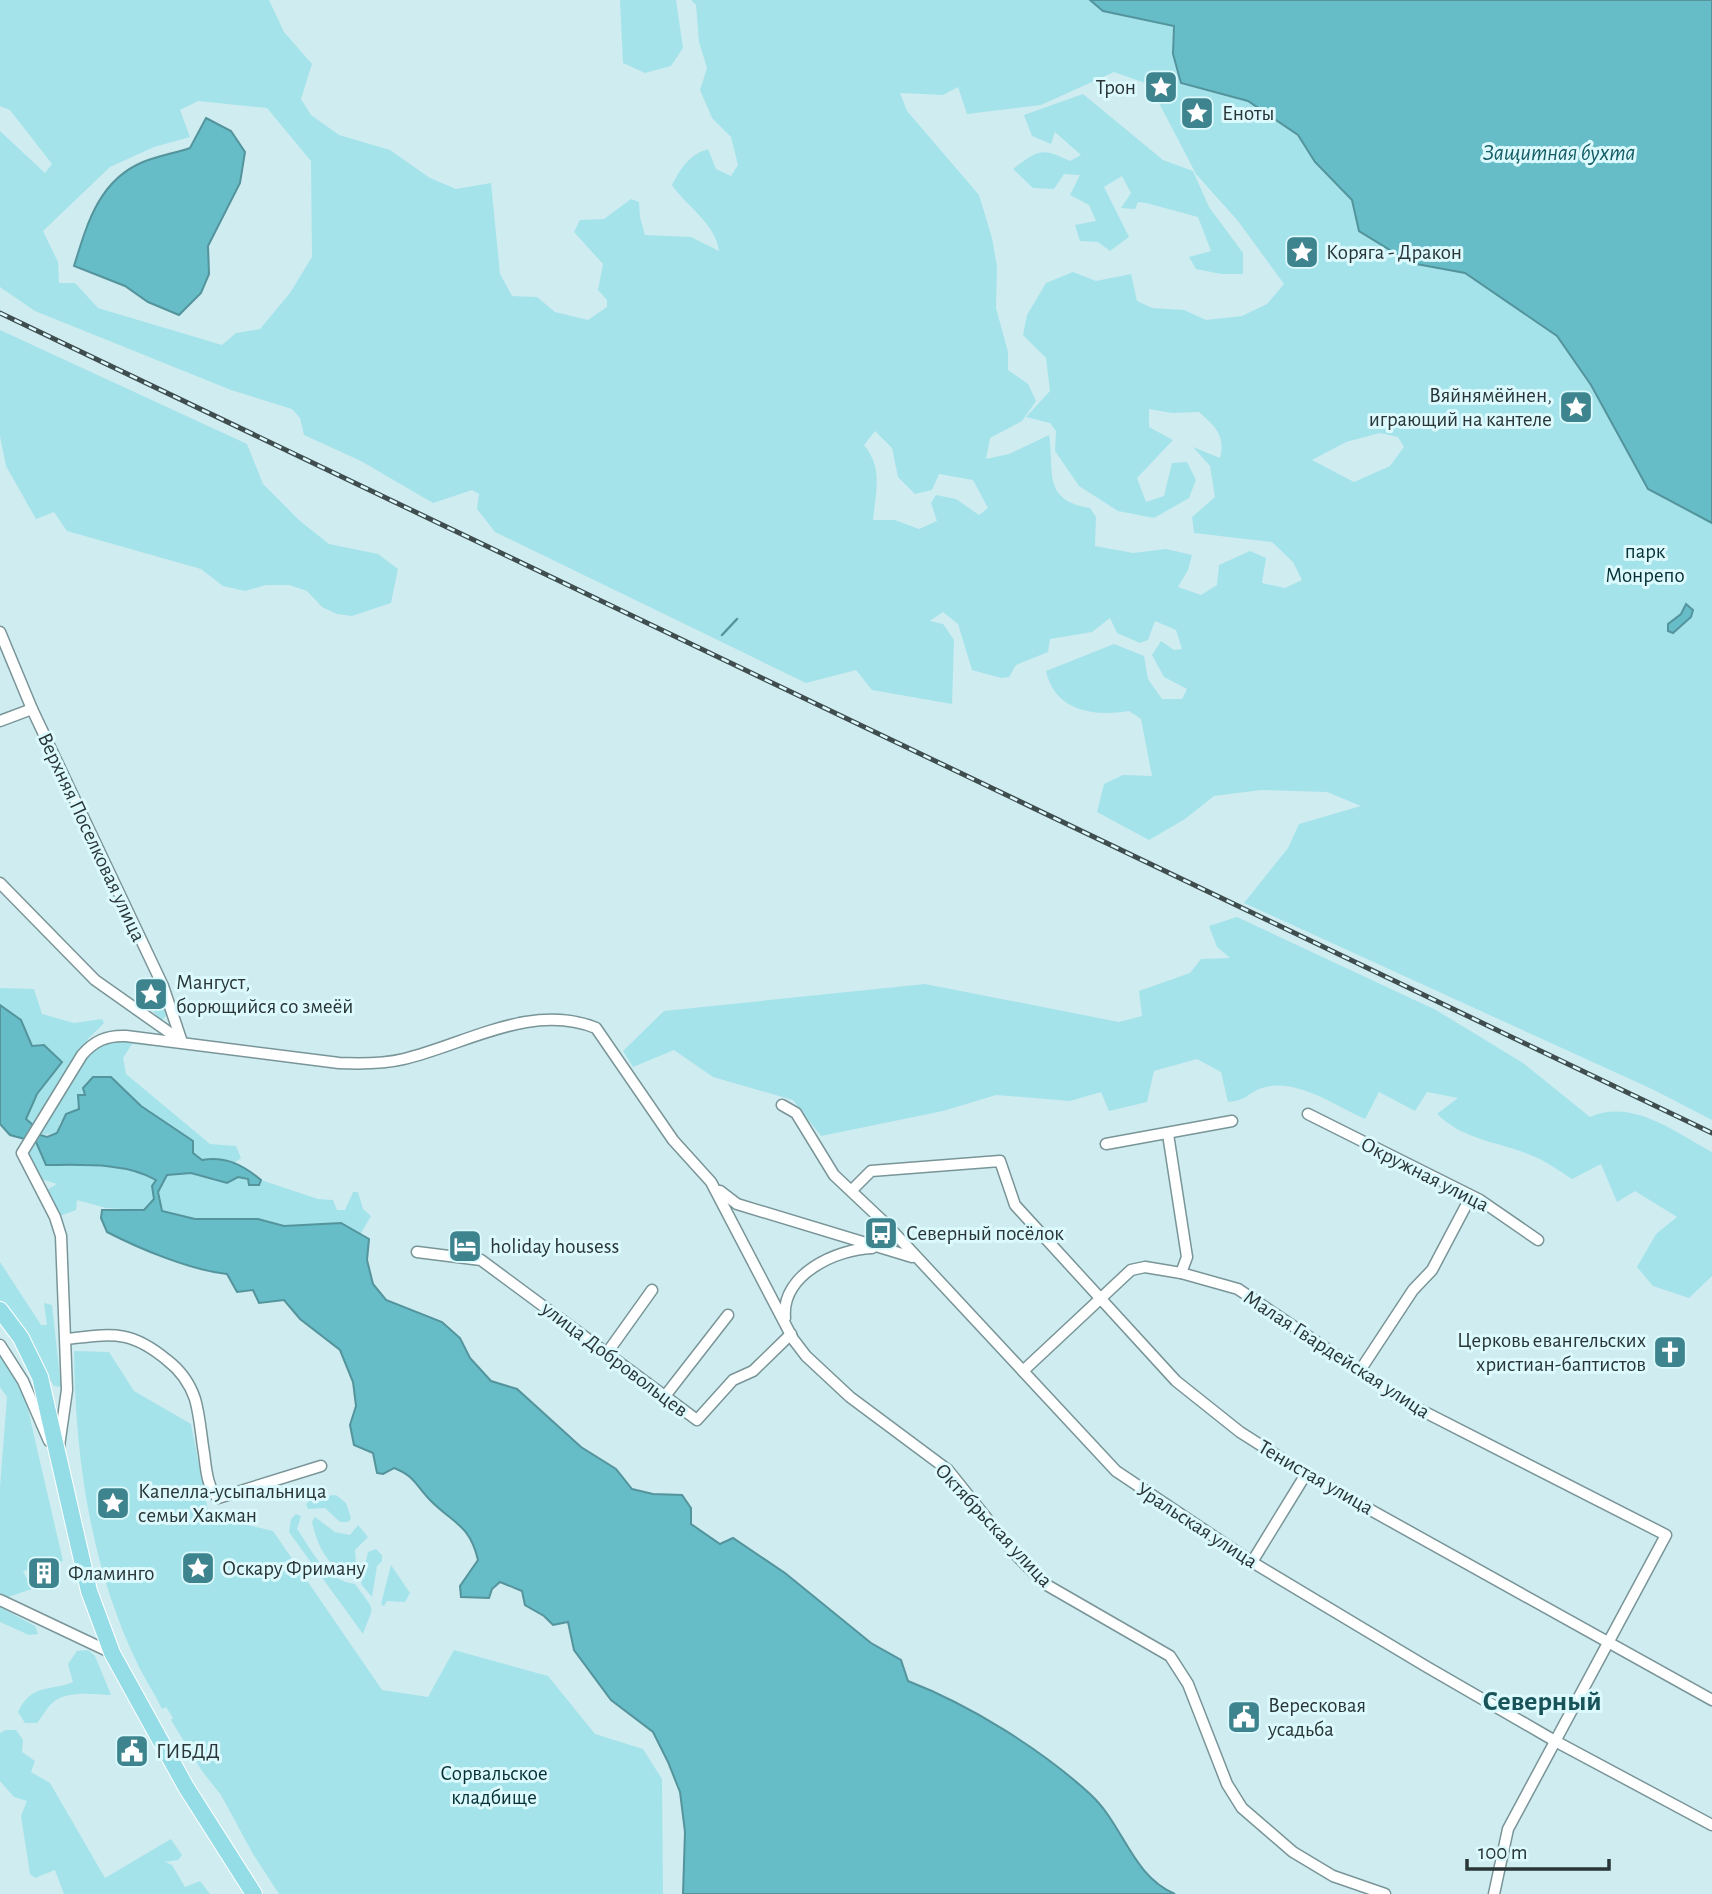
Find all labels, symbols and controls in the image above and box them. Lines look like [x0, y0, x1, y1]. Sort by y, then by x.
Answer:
place icon: Трон [1142, 68, 1180, 106]
place label: Трон [1096, 77, 1136, 98]
place icon: Еноты [1178, 94, 1216, 132]
place label: Еноты [1222, 103, 1275, 124]
water label: Защитная бухта [1483, 142, 1635, 165]
place icon: Коряга - Дракон [1283, 233, 1321, 271]
place label: Коряга - Дракон [1326, 242, 1462, 263]
place label: Вяйнямёйнен, играющий на кантеле [1369, 385, 1552, 430]
place icon: Вяйнямёйнен, играющий на кантеле [1557, 388, 1595, 426]
park label: парк Монрепо [1605, 541, 1685, 586]
street label: Верхняя Поселковая улица [34, 730, 149, 945]
place label: Мангуст, борющийся со змеёй [176, 972, 353, 1017]
place icon: Мангуст, борющийся со змеёй [132, 975, 170, 1013]
street label: Окружная улица [1357, 1133, 1493, 1216]
bus stop icon: Северный посёлок [862, 1214, 900, 1252]
place label: Северный посёлок [906, 1223, 1064, 1244]
hotel icon: holiday housess [446, 1227, 484, 1265]
place label: holiday housess [490, 1236, 619, 1257]
street label: Малая Гвардейская улица [1240, 1286, 1434, 1423]
street label: улица Добровольцев [537, 1297, 692, 1421]
place label: Церковь евангельских христиан-баптистов [1457, 1330, 1646, 1375]
church icon: Церковь евангельских христиан-баптистов [1651, 1333, 1689, 1371]
street label: Тенистая улица [1255, 1436, 1377, 1519]
street label: Октябрьская улица [931, 1459, 1056, 1592]
street label: Уральская улица [1132, 1479, 1261, 1572]
place label: Капелла-усыпальница семьи Хакман [138, 1481, 327, 1526]
place icon: Капелла-усыпальница семьи Хакман [94, 1484, 132, 1522]
place icon: Оскару Фриману [179, 1549, 217, 1587]
building icon: Фламинго [25, 1554, 63, 1592]
place label: Оскару Фриману [222, 1558, 365, 1579]
place label: Фламинго [68, 1563, 155, 1584]
district label: Северный [1482, 1688, 1602, 1716]
place label: Вересковая усадьба [1267, 1695, 1366, 1740]
public building icon: Вересковая усадьба [1225, 1698, 1263, 1736]
public building icon: ГИБДД [113, 1732, 151, 1770]
place label: ГИБДД [156, 1741, 220, 1762]
park label: Сорвальское кладбище [440, 1763, 548, 1808]
scale bar [1467, 1828, 1609, 1872]
text: 100 m [1478, 1842, 1528, 1863]

